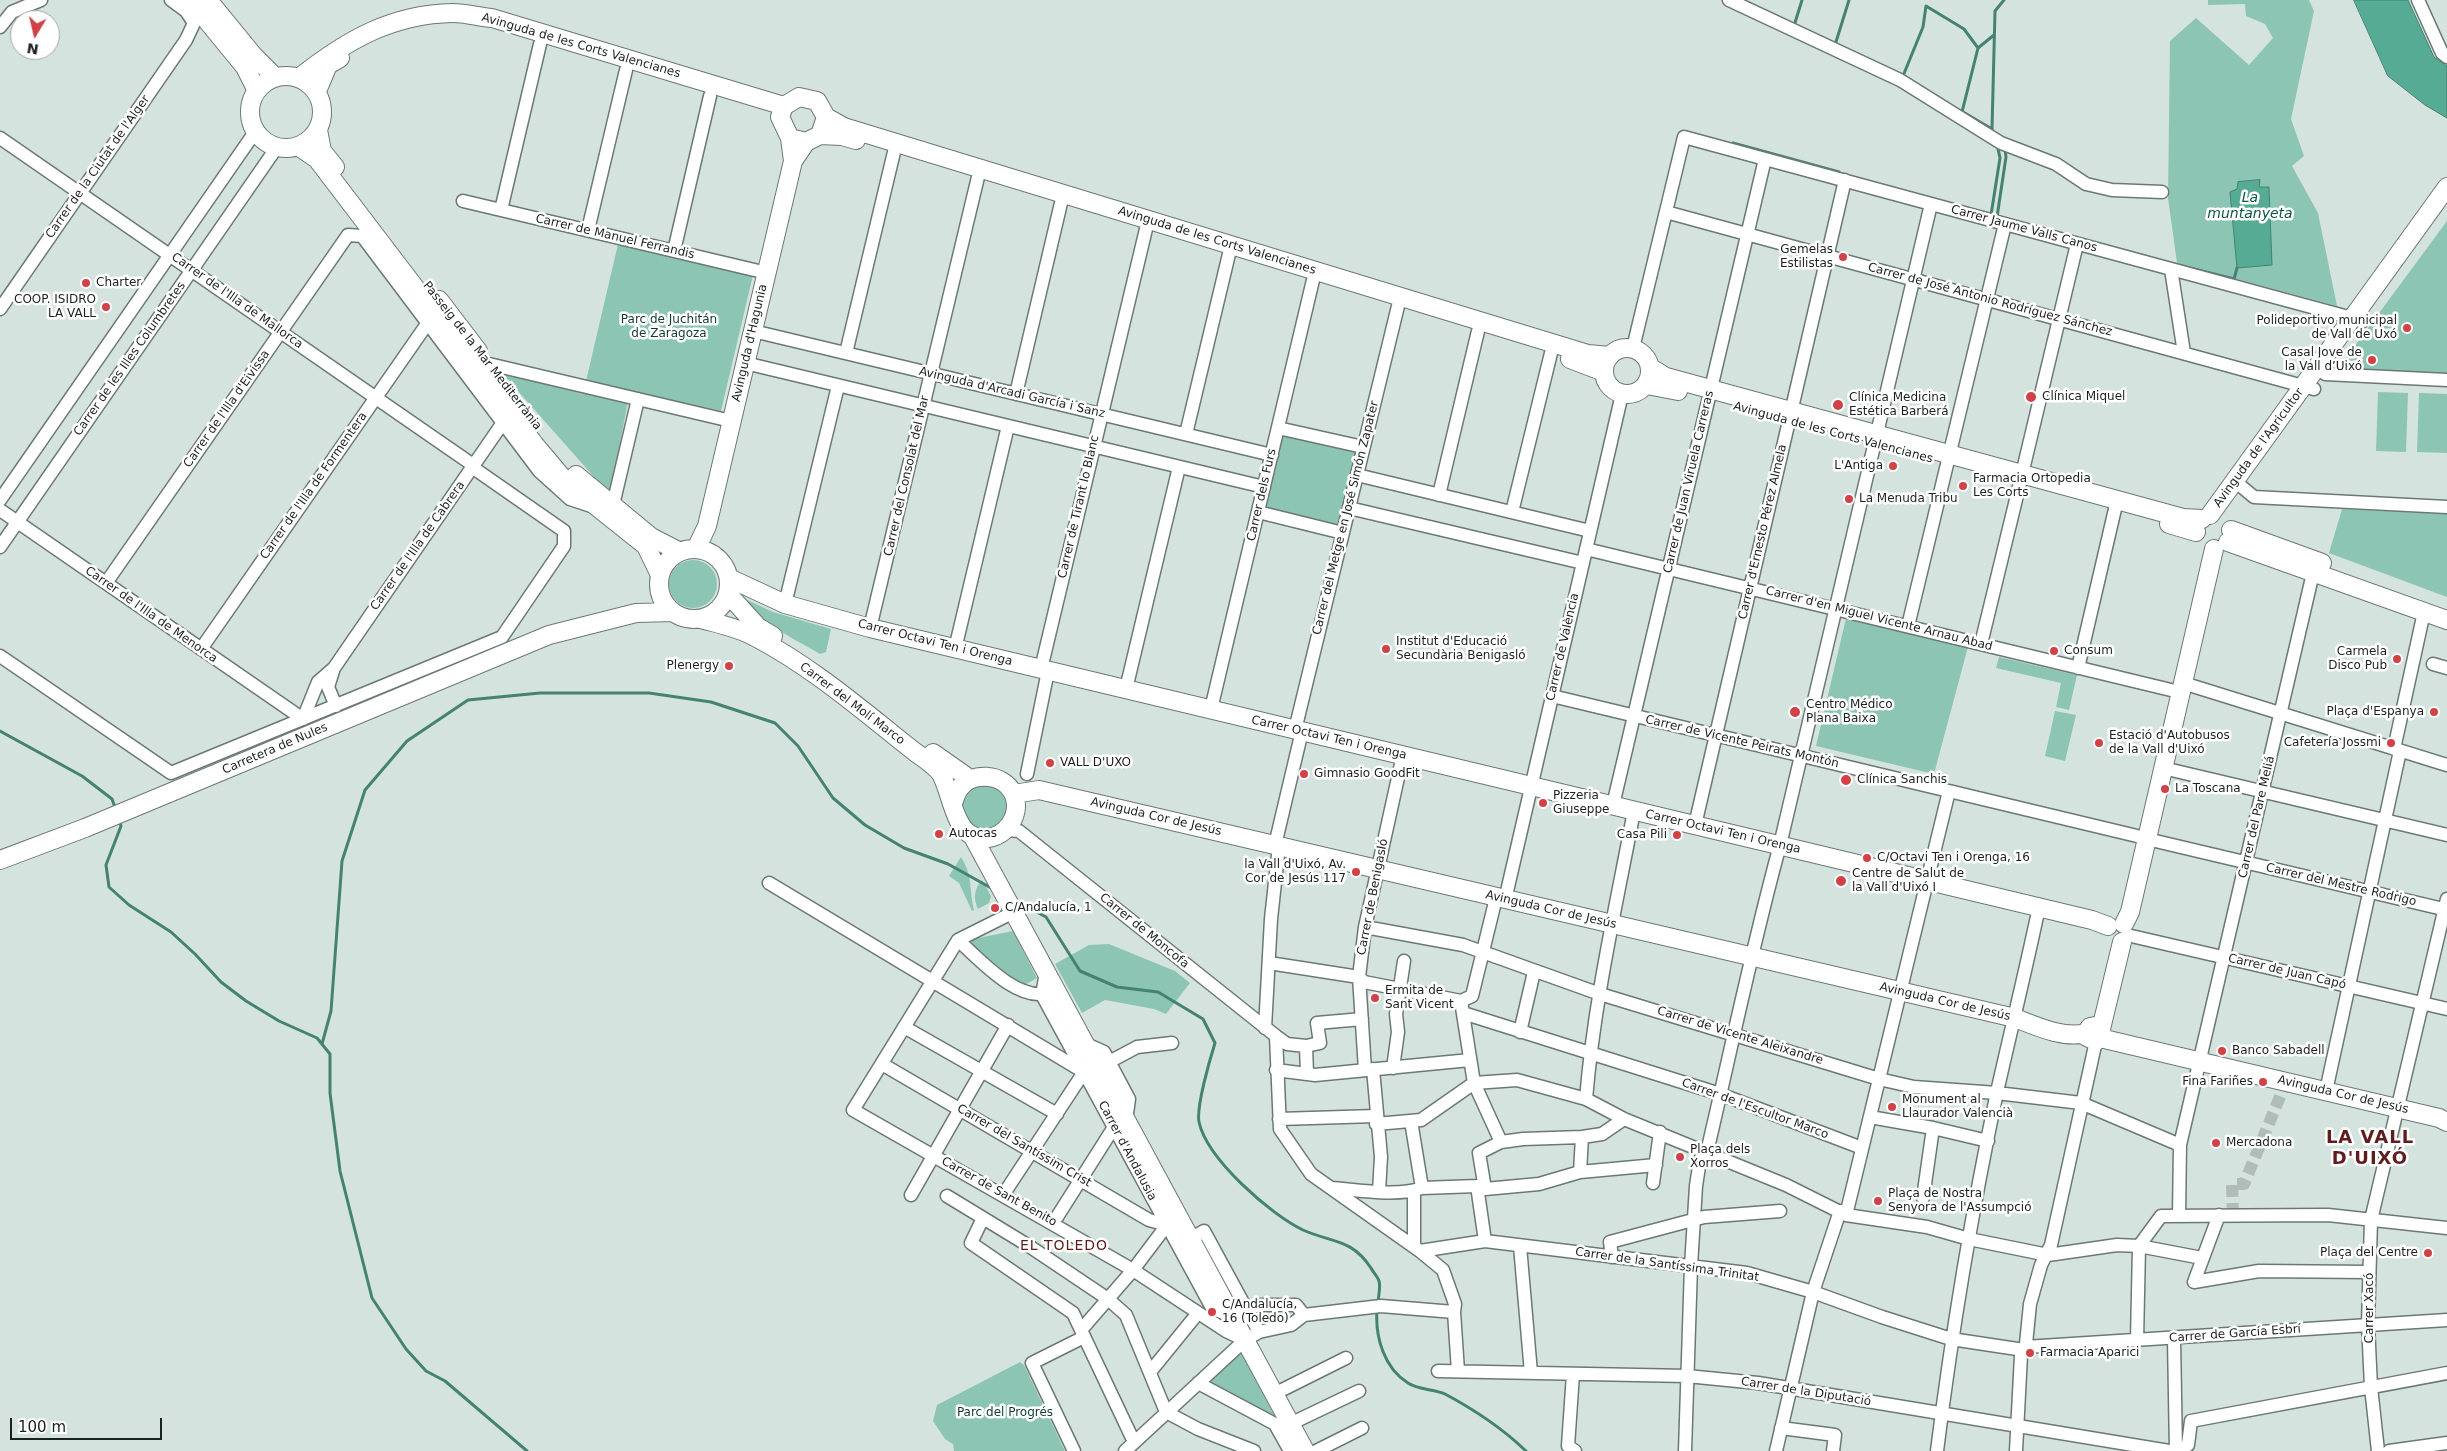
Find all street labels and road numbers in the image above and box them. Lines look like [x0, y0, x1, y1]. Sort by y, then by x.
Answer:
street label: Avinguda de les Corts Valencianes [480, 11, 682, 81]
street label: Carrer de la Ciutat de l'Alger [43, 93, 153, 241]
street label: Carrer Jaume Valls Canos [1949, 203, 2099, 255]
street label: Avinguda de les Corts Valencianes [1116, 204, 1318, 278]
street label: Carrer de Manuel Ferrandis [534, 212, 696, 262]
street label: Carrer de l'Illa de Mallorca [168, 250, 306, 352]
street label: Carrer de José Antonio Rodríguez Sánchez [1866, 260, 2114, 340]
street label: Carrer de les Illes Columbretes [71, 279, 189, 439]
street label: Passeig de la Mar Mediterrània [420, 279, 544, 433]
street label: Avinguda d'Hagunia [729, 283, 771, 403]
street label: Carrer de l'Illa d'Eivissa [181, 347, 273, 471]
street label: Avinguda d'Arcadi García i Sanz [918, 365, 1106, 421]
street label: Avinguda de l'Agricultor [2211, 386, 2307, 510]
street label: Carrer de Juan Viruela Carreras [1661, 389, 1717, 575]
street label: Carrer del Consolat del Mar [882, 394, 932, 558]
street label: Carrer del Metge en José Simón Zapater [1310, 399, 1382, 637]
street label: Avinguda de les Corts Valencianes [1732, 399, 1934, 467]
street label: Carrer de l'Illa de Formentera [257, 410, 371, 562]
street label: Carrer de Tirant lo Blanc [1056, 434, 1102, 580]
street label: Carrer d'Ernesto Pérez Almela [1736, 443, 1790, 621]
street label: Carrer dels Furs [1244, 447, 1280, 543]
street label: Carrer de l'Illa de Cabrera [368, 479, 468, 613]
street label: Carrer de l'Illa de Menorca [82, 564, 220, 666]
street label: Carrer d'en Miguel Vicente Arnau Abad [1764, 584, 1994, 654]
street label: Carrer de València [1544, 592, 1582, 702]
street label: Carrer Octavi Ten i Orenga [856, 617, 1014, 669]
street label: Carrer del Molí Marco [797, 660, 907, 748]
street label: Carrer Octavi Ten i Orenga [1250, 713, 1408, 763]
street label: Carrer de Vicente Peirats Montón [1644, 713, 1840, 771]
street label: Carretera de Nules [220, 720, 330, 778]
street label: Carrer del Pare Meliá [2236, 754, 2278, 880]
street label: Avinguda Cor de Jesús [1089, 795, 1223, 839]
street label: Carrer Octavi Ten i Orenga [1644, 807, 1802, 857]
street label: Carrer de Benigasló [1355, 837, 1391, 957]
street label: Carrer del Mestre Rodrigo [2264, 861, 2418, 909]
street label: Avinguda Cor de Jesús [1484, 888, 1618, 932]
street label: Carrer de Moncofa [1096, 891, 1192, 971]
street label: Carrer de Juan Capó [2227, 951, 2347, 993]
street label: Avinguda Cor de Jesús [1878, 980, 2012, 1024]
street label: Carrer de Vicente Aleixandre [1655, 1004, 1825, 1068]
street label: Avinguda Cor de Jesús [2276, 1073, 2410, 1117]
street label: Carrer de l'Escultor Marco [1680, 1076, 1830, 1142]
street label: Carrer d'Andalusia [1095, 1099, 1159, 1203]
street label: Carrer del Santíssim Crist [954, 1102, 1094, 1190]
street label: Carrer de Sant Benito [939, 1154, 1059, 1230]
street label: Carrer de la Santíssima Trinitat [1574, 1245, 1760, 1285]
street label: Carrer Xacó [2363, 1273, 2377, 1343]
street label: Carrer de García Esbrí [2169, 1322, 2301, 1346]
street label: Carrer de la Diputació [1740, 1375, 1872, 1409]

